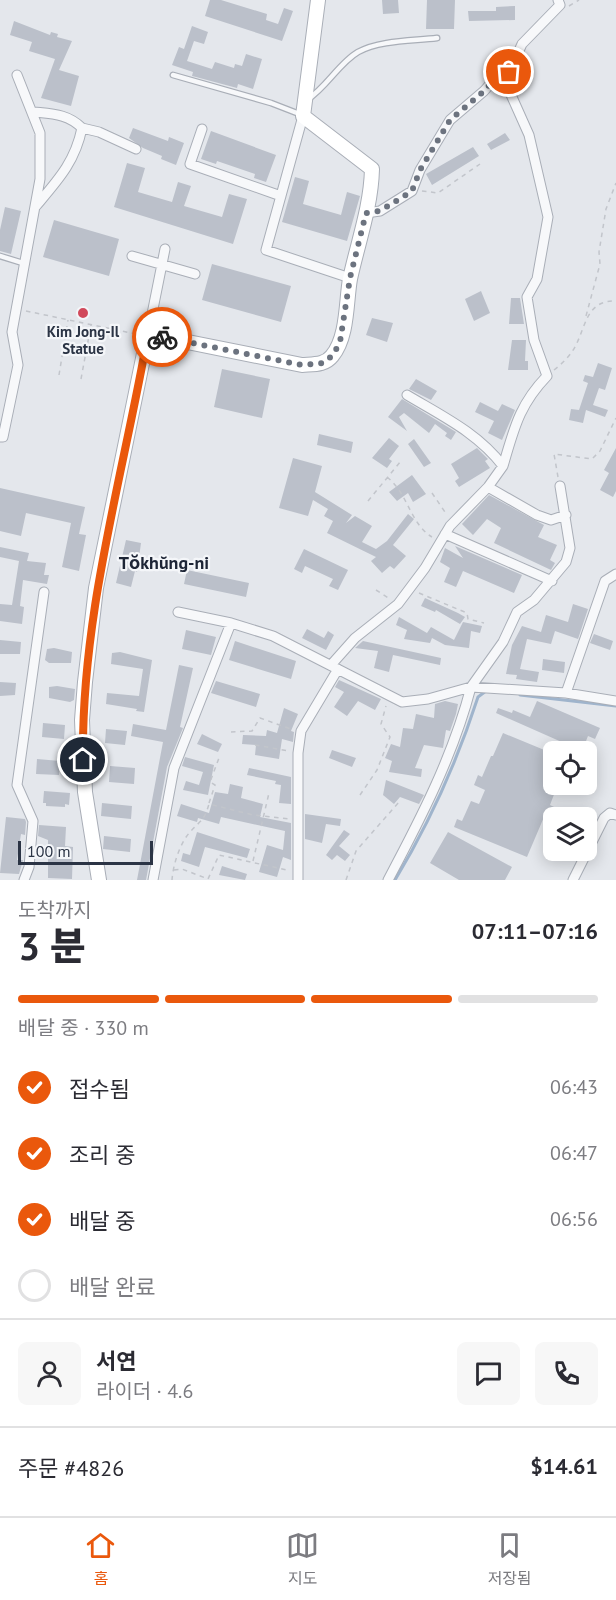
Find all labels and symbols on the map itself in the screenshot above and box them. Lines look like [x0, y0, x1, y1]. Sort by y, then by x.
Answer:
pin [483, 46, 534, 97]
marker: Kim Jong-Il Statue [76, 306, 90, 320]
courier [132, 307, 192, 367]
place label: Kim Jong-Il Statue [47, 322, 120, 358]
district label: Tŏkhŭng-ni [119, 551, 209, 574]
pin [57, 734, 108, 785]
scale bar [18, 838, 153, 866]

